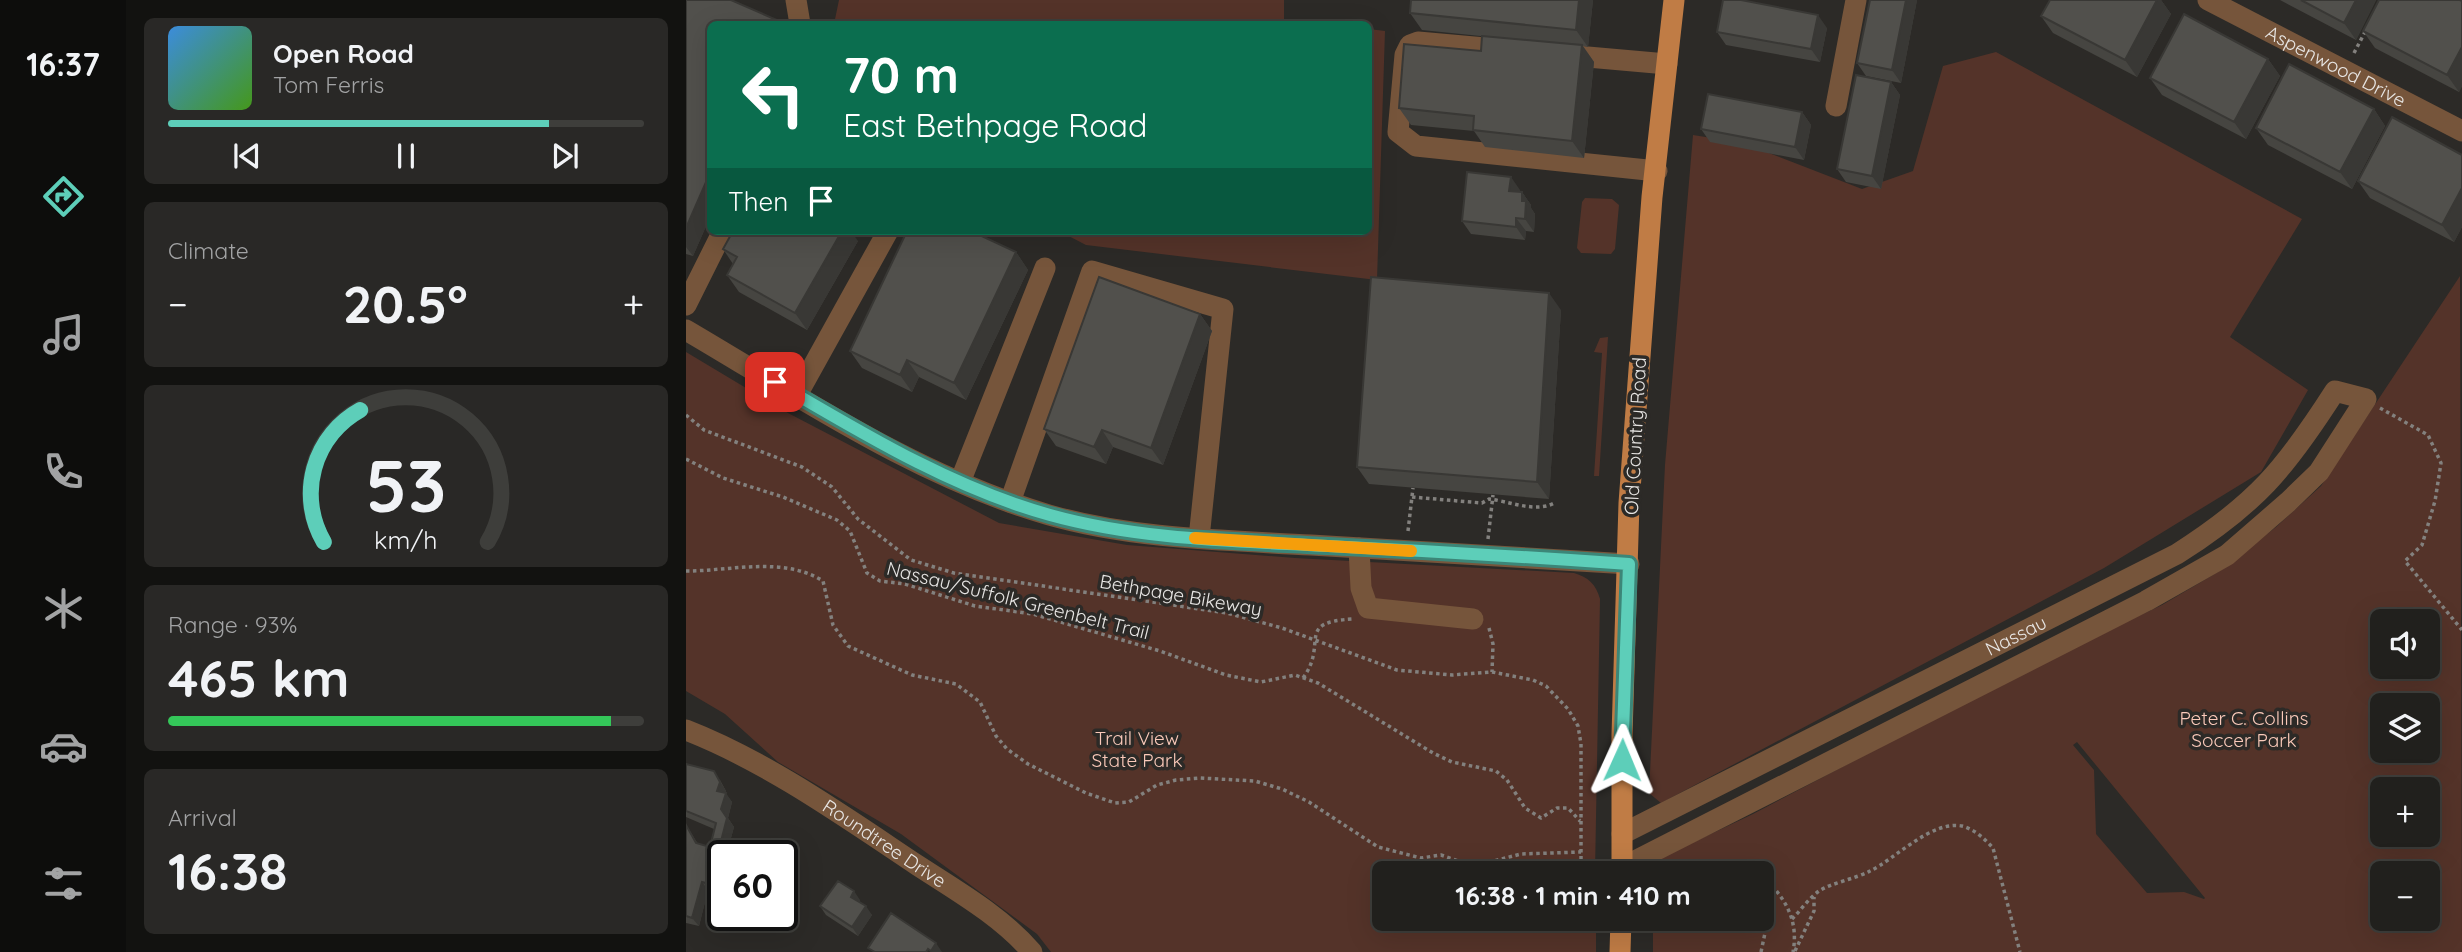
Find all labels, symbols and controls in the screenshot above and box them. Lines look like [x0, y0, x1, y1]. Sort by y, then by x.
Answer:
street label: Aspenwood Drive [2262, 20, 2410, 112]
text: Open Road [273, 37, 414, 70]
text: 16:37 [26, 44, 100, 84]
text: 70 m [843, 44, 959, 105]
icon: left [728, 49, 819, 140]
text: Tom Ferris [273, 70, 384, 99]
text: East Bethpage Road [843, 105, 1147, 145]
icon: previous [228, 137, 266, 175]
icon: pause [387, 137, 425, 175]
icon: next [546, 137, 584, 175]
icon: directions [39, 172, 88, 221]
icon: arrive [802, 182, 840, 220]
text: Then [728, 185, 788, 218]
text: Climate [168, 236, 249, 265]
text: 20.5° [343, 271, 468, 336]
text: − [168, 280, 188, 328]
text: + [623, 280, 644, 328]
icon: music [39, 310, 88, 359]
pin [745, 352, 805, 412]
street label: Old Country Road [1619, 356, 1651, 516]
icon: arrive [756, 363, 794, 401]
text: 53 [365, 439, 447, 530]
icon: phone [39, 447, 88, 496]
text: km/h [374, 524, 438, 555]
street label: Nassau/Suffolk Greenbelt Trail [884, 556, 1152, 644]
street label: Bethpage Bikeway [1098, 569, 1264, 621]
icon: climate [39, 584, 88, 633]
map controls [2370, 609, 2440, 931]
button: sound [2370, 609, 2440, 679]
text: Range · 93% [168, 610, 297, 639]
street label: Nassau [1981, 610, 2050, 661]
text: 465 km [168, 645, 349, 710]
button: layers [2370, 693, 2440, 763]
park label: Peter C. Collins Soccer Park [2179, 706, 2309, 752]
icon: car [39, 722, 88, 771]
position arrow [1585, 723, 1659, 797]
park label: Trail View State Park [1091, 726, 1183, 772]
button: + [2370, 777, 2440, 847]
street label: Roundtree Drive [818, 794, 951, 893]
text: Arrival [168, 803, 237, 832]
text: 16:38 [168, 838, 288, 903]
speed limit sign: 60 [707, 840, 798, 931]
icon: filters [39, 859, 88, 908]
button: − [2370, 861, 2440, 931]
text: 16:38 · 1 min · 410 m [1455, 879, 1691, 912]

